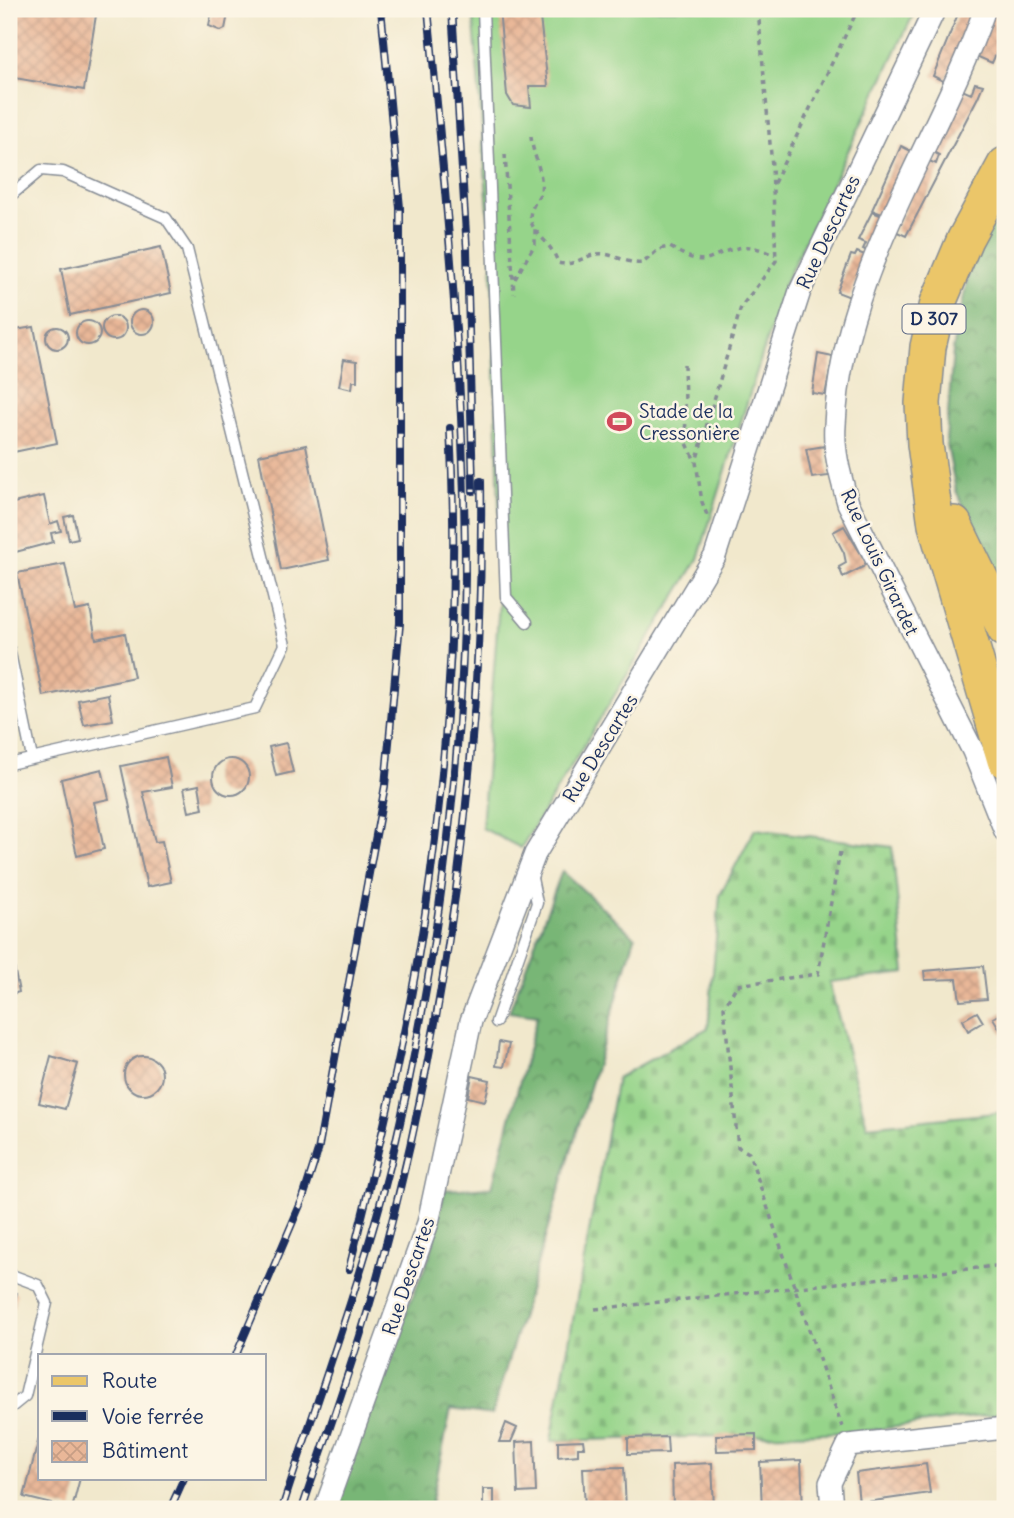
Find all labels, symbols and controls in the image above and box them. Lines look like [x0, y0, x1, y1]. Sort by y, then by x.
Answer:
street label: Rue Descartes [791, 171, 865, 293]
road number: D 307 [902, 304, 965, 334]
place label: Stade de la Cressonière [639, 399, 740, 445]
sports icon: Stade de la Cressonière [605, 408, 633, 436]
street label: Rue Louis Girardet [836, 485, 924, 639]
street label: Rue Descartes [557, 689, 643, 807]
street label: Rue Descartes [377, 1214, 439, 1338]
legend [38, 1354, 266, 1480]
text: Route [102, 1367, 157, 1394]
text: Voie ferrée [102, 1403, 204, 1430]
text: Bâtiment [102, 1437, 188, 1464]

